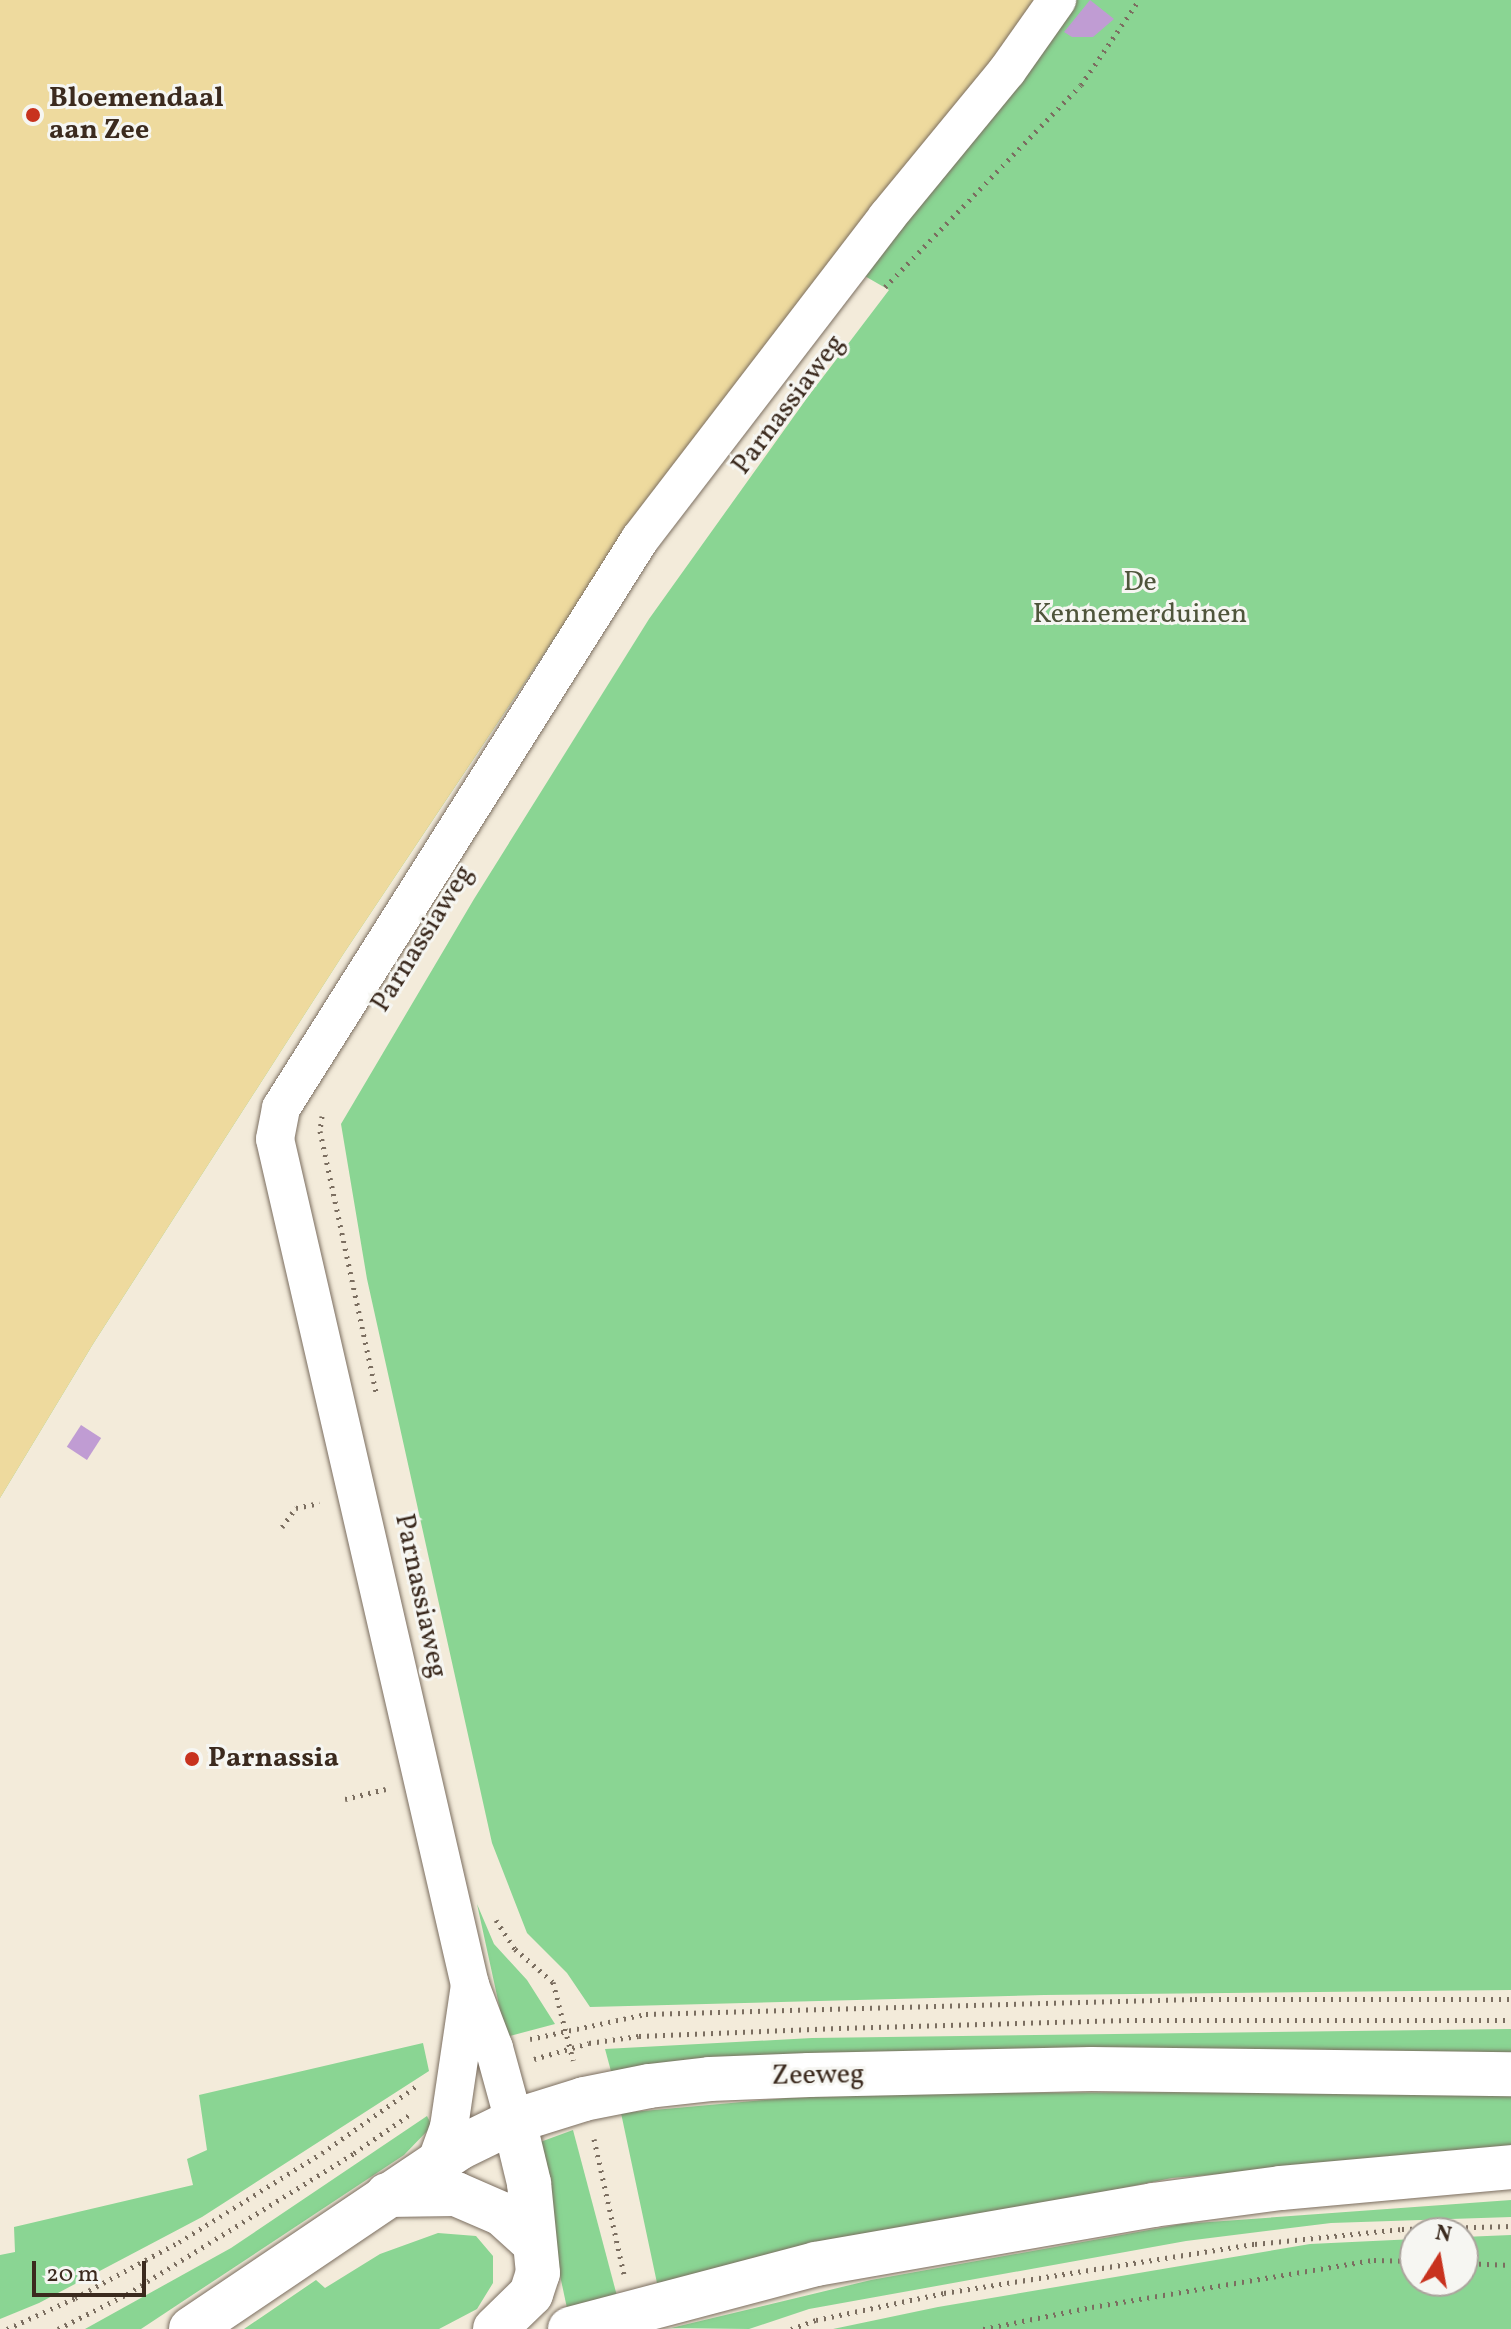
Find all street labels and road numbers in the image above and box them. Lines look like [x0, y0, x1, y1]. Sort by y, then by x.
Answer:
street label: Parnassiaweg [725, 328, 853, 482]
street label: Parnassiaweg [364, 859, 482, 1019]
street label: Parnassiaweg [386, 1511, 454, 1681]
street label: Zeeweg [771, 2058, 865, 2094]

